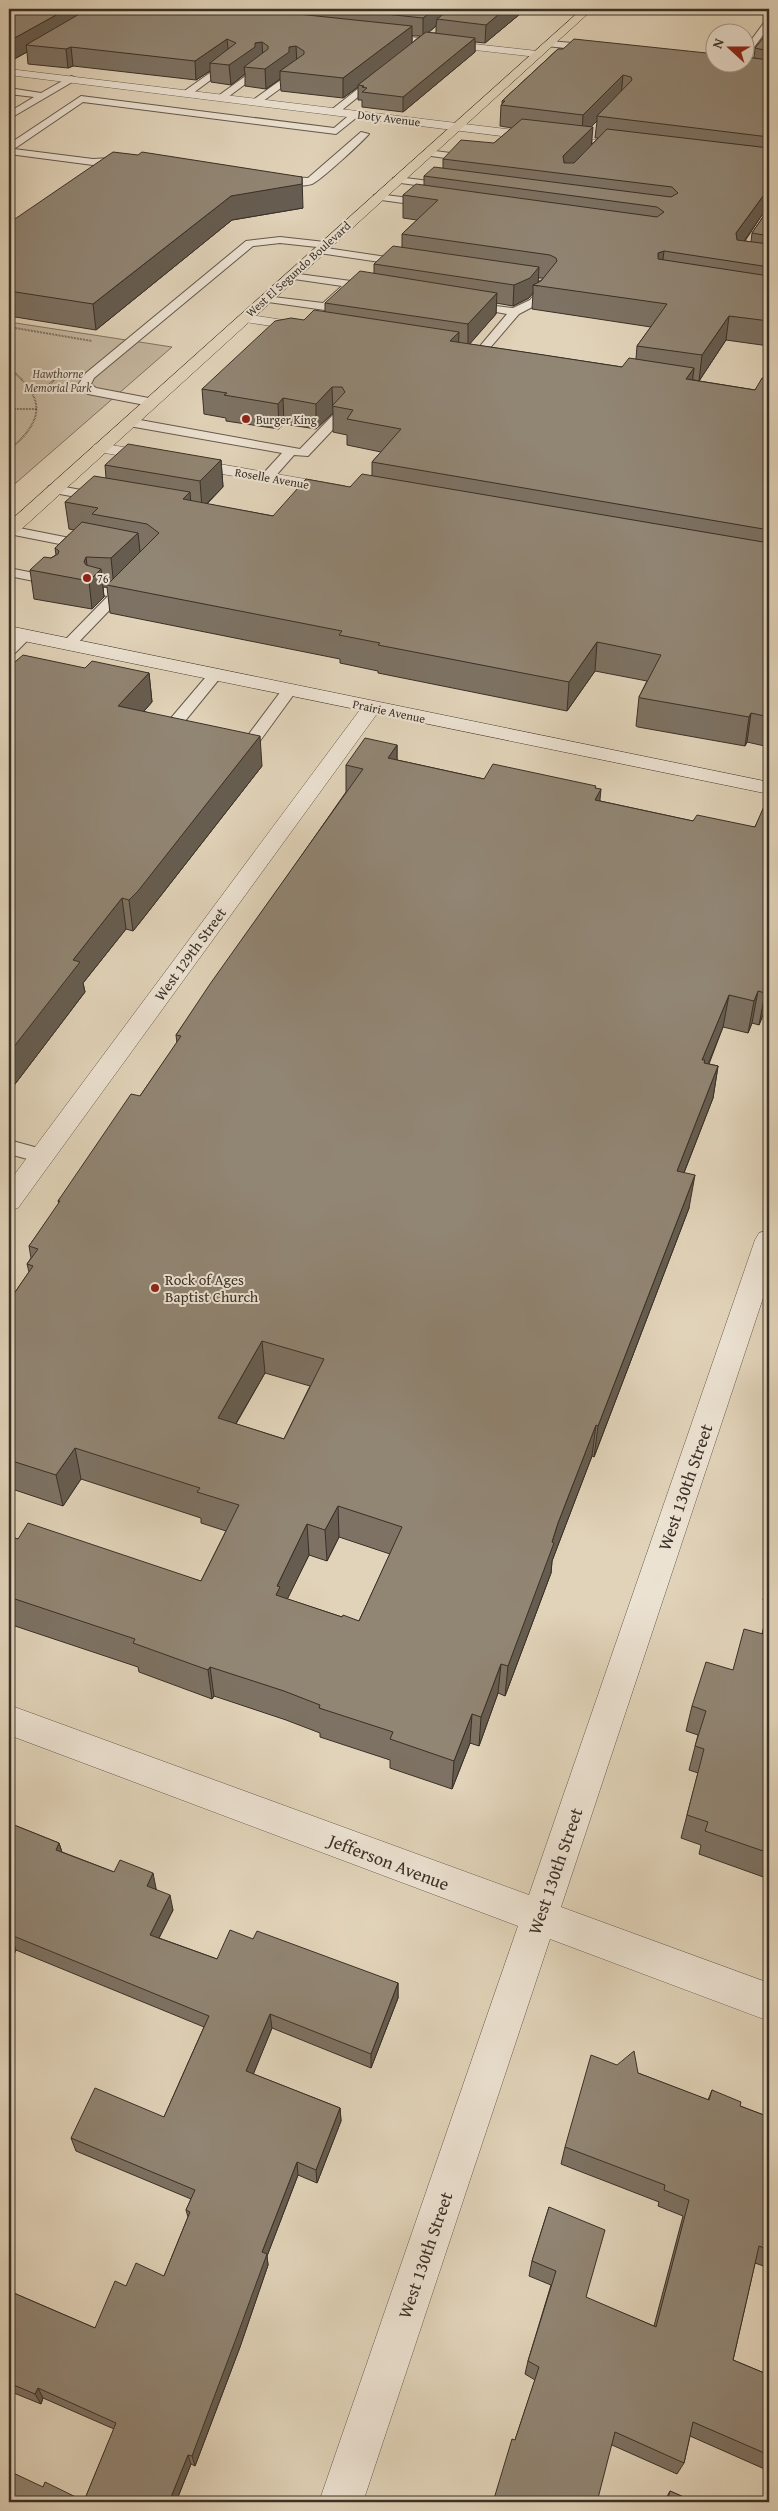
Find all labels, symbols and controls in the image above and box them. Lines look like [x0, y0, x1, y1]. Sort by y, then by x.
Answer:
north arrow [706, 22, 756, 72]
text: N [707, 35, 729, 51]
street label: Doty Avenue [357, 106, 422, 130]
street label: West El Segundo Boulevard [242, 217, 355, 321]
park label: Hawthorne Memorial Park [24, 365, 92, 396]
place label: Burger King [256, 411, 317, 428]
marker: Burger King [240, 413, 252, 425]
street label: Roselle Avenue [233, 463, 311, 493]
place label: 76 [97, 570, 109, 587]
marker: 76 [81, 572, 93, 584]
street label: Prairie Avenue [351, 695, 427, 727]
street label: West 129th Street [149, 903, 231, 1005]
place label: Rock of Ages Baptist Church [165, 1269, 259, 1307]
marker: Rock of Ages Baptist Church [149, 1282, 161, 1294]
street label: West 130th Street [651, 1419, 720, 1554]
street label: West 130th Street [521, 1803, 590, 1938]
street label: Jefferson Avenue [323, 1826, 453, 1897]
street label: West 130th Street [391, 2187, 460, 2322]

